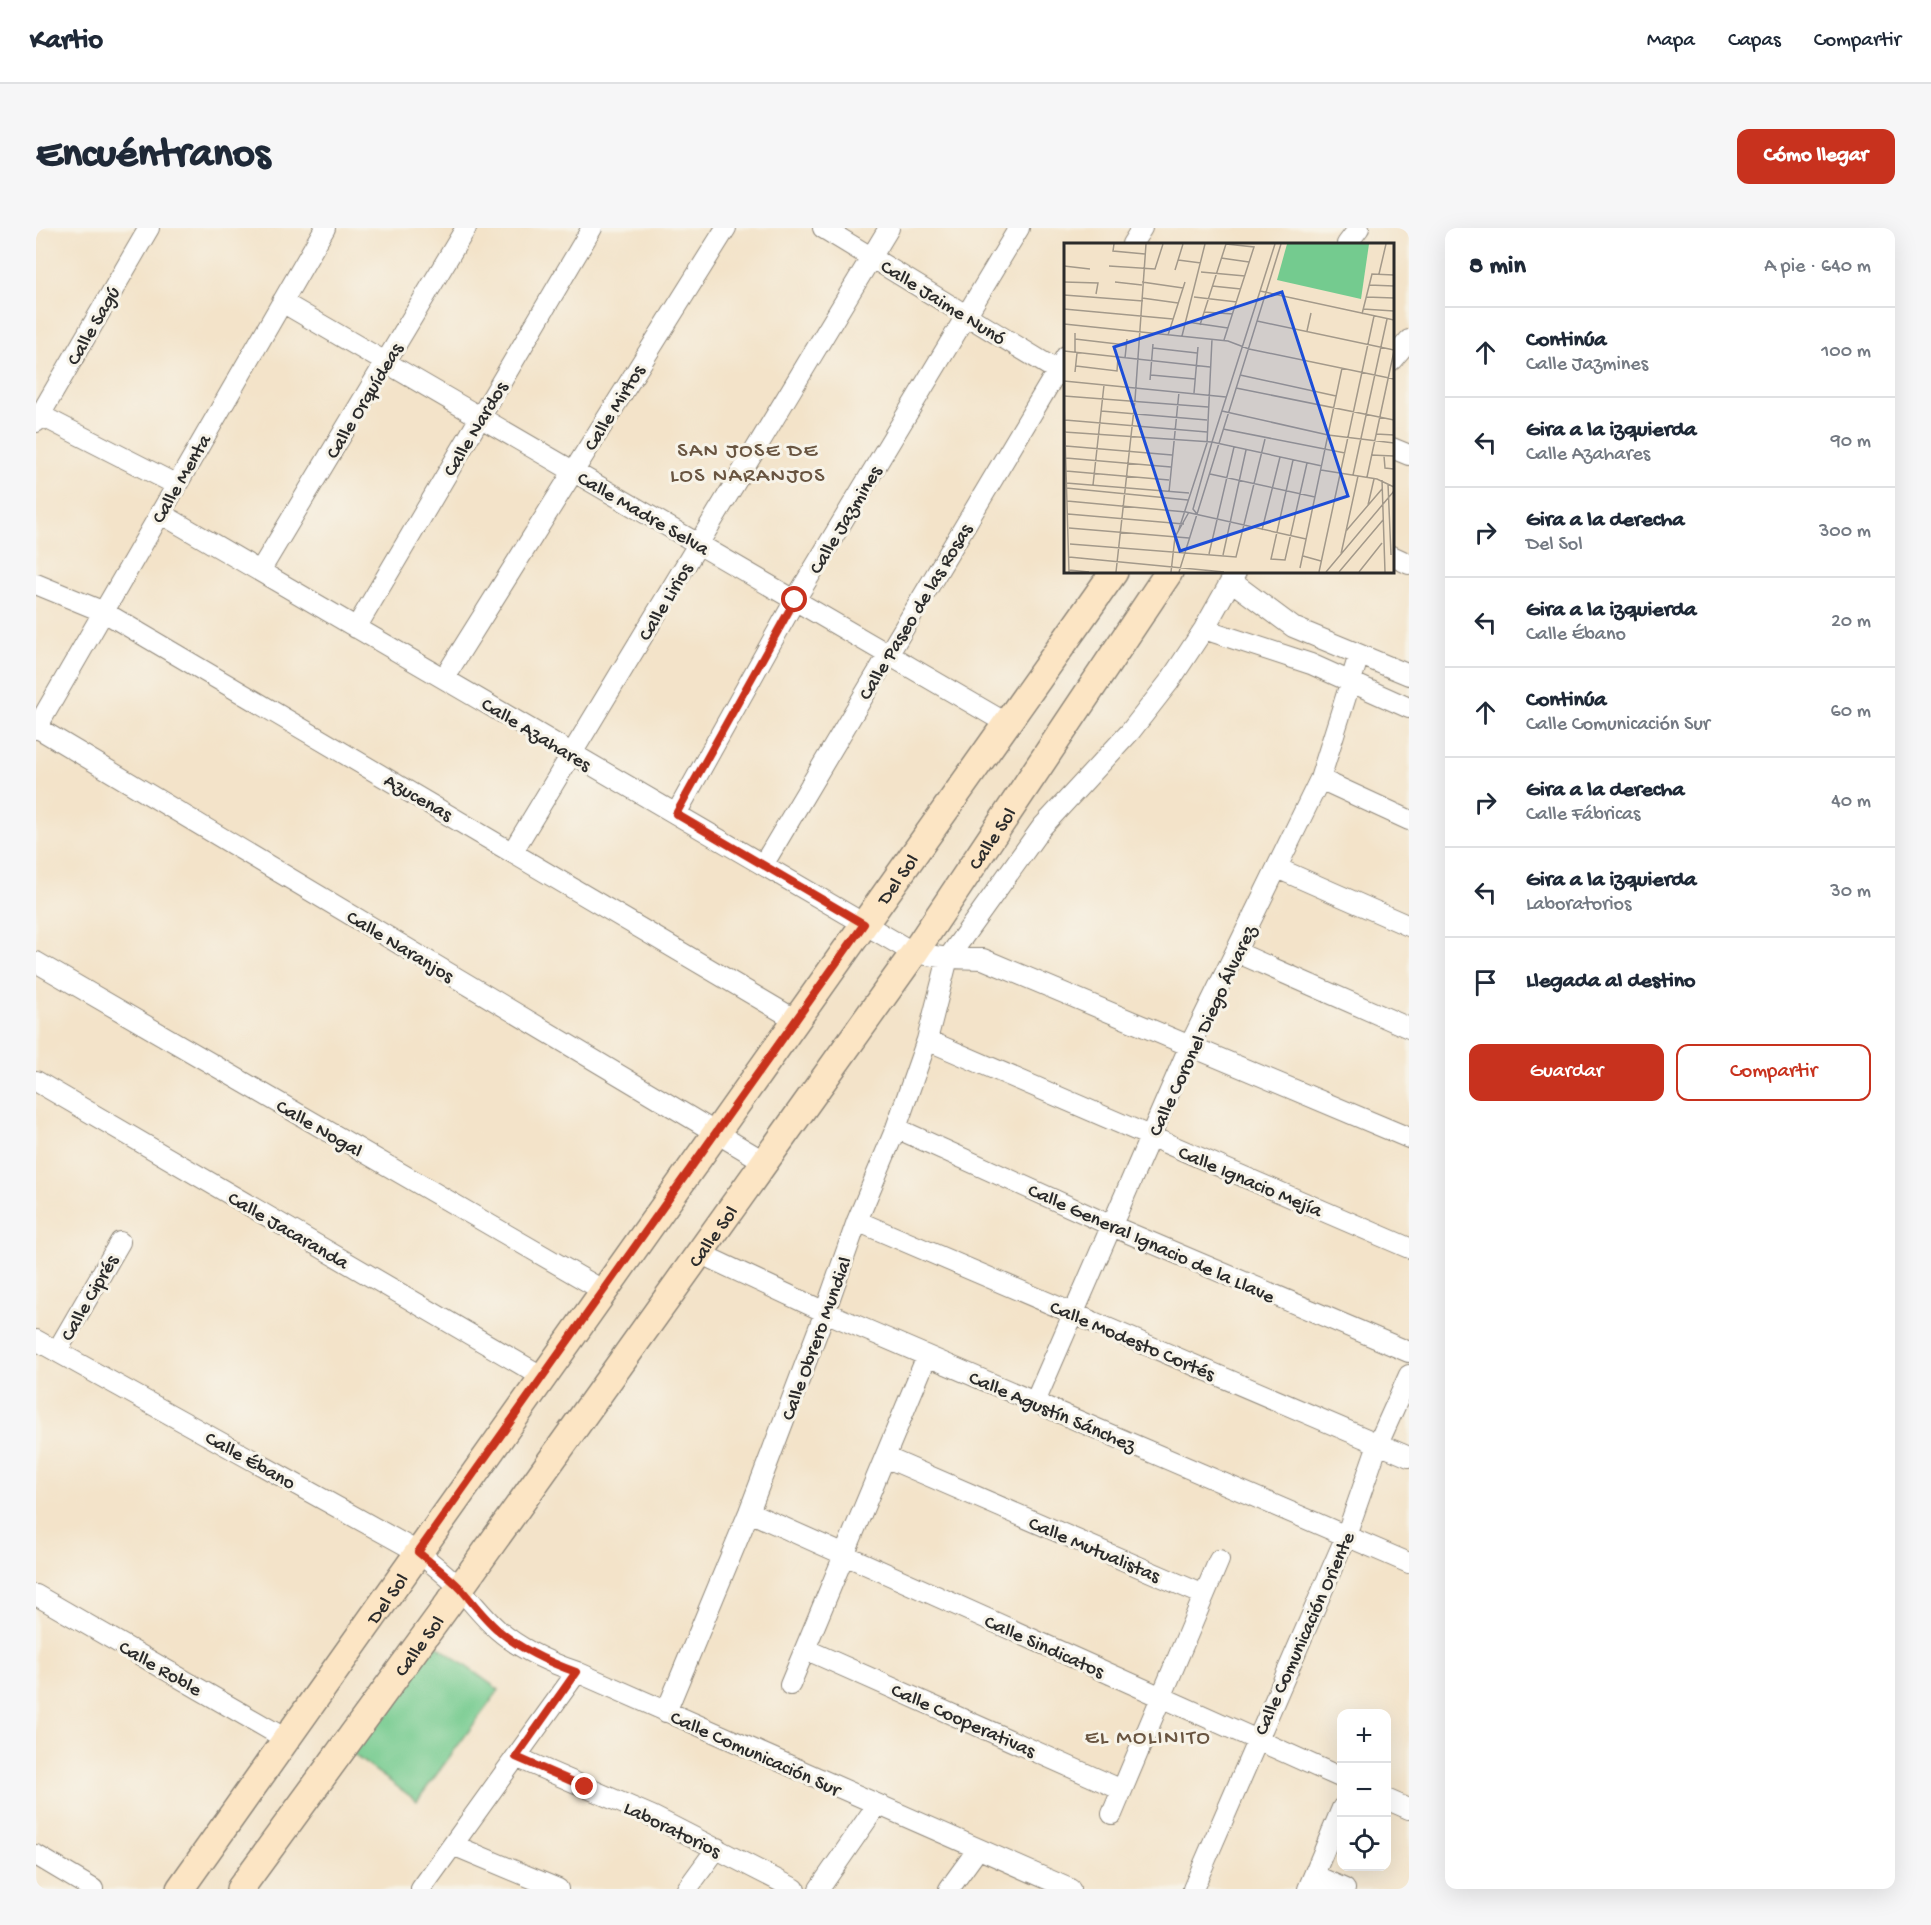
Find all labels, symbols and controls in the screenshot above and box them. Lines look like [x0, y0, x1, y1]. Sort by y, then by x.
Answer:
text: Kartio [30, 25, 103, 58]
text: Mapa [1647, 29, 1695, 54]
text: Capas [1728, 29, 1781, 54]
text: Compartir [1814, 29, 1901, 54]
button: Cómo llegar [1737, 129, 1895, 184]
text: Encuéntranos [36, 132, 270, 181]
inset map [1064, 243, 1394, 573]
text: 8 min [1469, 252, 1526, 283]
street label: Calle Jaime Nunó [875, 256, 1009, 352]
text: A pie · 640 m [1764, 256, 1871, 279]
street label: Calle Sagú [63, 283, 127, 370]
text: Continúa [1526, 328, 1607, 354]
icon: ahead [1469, 336, 1502, 369]
street label: Calle Orquídeas [322, 339, 410, 464]
text: 100 m [1821, 341, 1871, 364]
text: Calle Jazmines [1526, 354, 1648, 377]
street label: Calle Mirtos [581, 361, 652, 456]
street label: Calle Nardos [440, 378, 515, 481]
text: Gira a la izquierda [1526, 418, 1697, 444]
icon: left [1469, 426, 1502, 459]
street label: Calle Menta [148, 430, 218, 528]
text: 90 m [1831, 431, 1871, 454]
district label: SAN JOSE DE LOS NARANJOS [670, 439, 826, 490]
text: Calle Azahares [1526, 444, 1650, 467]
street label: Calle Jazmines [806, 462, 889, 579]
street label: Calle Madre Selva [572, 468, 713, 563]
text: Gira a la derecha [1526, 508, 1684, 534]
icon: right [1469, 516, 1502, 549]
street label: Calle Paseo de las Rosas [855, 520, 979, 705]
text: 300 m [1819, 521, 1871, 544]
text: Del Sol [1526, 534, 1583, 557]
street label: Calle Lirios [635, 559, 699, 646]
route start [781, 586, 807, 612]
text: Gira a la izquierda [1526, 598, 1697, 624]
icon: left [1469, 606, 1502, 639]
text: 20 m [1831, 611, 1871, 634]
text: Calle Ébano [1526, 624, 1626, 647]
text: Continúa [1526, 688, 1607, 714]
street label: Calle Azahares [476, 694, 595, 778]
icon: ahead [1469, 696, 1502, 729]
text: 60 m [1831, 701, 1871, 724]
text: Calle Comunicación Sur [1526, 714, 1710, 737]
street label: Azucenas [379, 770, 456, 828]
text: Gira a la derecha [1526, 778, 1684, 804]
icon: right [1469, 786, 1502, 819]
text: 40 m [1831, 791, 1871, 814]
street label: Calle Sol [965, 804, 1023, 875]
text: Calle Fábricas [1526, 804, 1640, 827]
street label: Del Sol [873, 851, 925, 912]
text: Gira a la izquierda [1526, 868, 1697, 894]
icon: left [1469, 876, 1502, 909]
text: 30 m [1830, 881, 1871, 904]
text: Laboratorios [1526, 894, 1631, 917]
street label: Calle Naranjos [341, 907, 458, 989]
street label: Calle Coronel Diego Álvarez [1143, 920, 1264, 1141]
icon: arrive [1469, 966, 1502, 999]
text: Llegada al destino [1526, 969, 1696, 995]
button: Guardar [1469, 1044, 1664, 1101]
button: Compartir [1676, 1044, 1871, 1101]
street label: Calle Nogal [271, 1096, 366, 1164]
street label: Calle Ignacio Mejía [1174, 1142, 1326, 1224]
street label: Calle General Ignacio de la Llave [1024, 1180, 1278, 1310]
street label: Calle Jacaranda [223, 1188, 353, 1276]
street label: Calle Sol [685, 1203, 744, 1273]
street label: Calle Ciprés [57, 1251, 125, 1346]
street label: Calle Obrero Mundial [778, 1254, 859, 1424]
street label: Calle Modesto Cortés [1046, 1297, 1218, 1388]
street label: Calle Agustín Sánchez [965, 1368, 1140, 1459]
street label: Calle Ébano [200, 1427, 299, 1496]
street label: Calle Mutualistas [1024, 1513, 1163, 1589]
street label: Calle Comunicación Oriente [1251, 1529, 1362, 1740]
street label: Del Sol [362, 1570, 415, 1631]
street label: Calle Sindicatos [980, 1611, 1108, 1685]
street label: Calle Sol [391, 1612, 451, 1682]
street label: Calle Roble [114, 1637, 205, 1703]
street label: Calle Cooperativas [887, 1680, 1039, 1765]
street label: Calle Comunicación Sur [666, 1707, 845, 1804]
map controls [1337, 1709, 1391, 1871]
button: + [1337, 1709, 1391, 1763]
district label: EL MOLINITO [1085, 1726, 1211, 1752]
button: − [1337, 1763, 1391, 1817]
route end [571, 1773, 597, 1799]
street label: Laboratorios [619, 1798, 724, 1865]
button: locate [1337, 1817, 1391, 1871]

